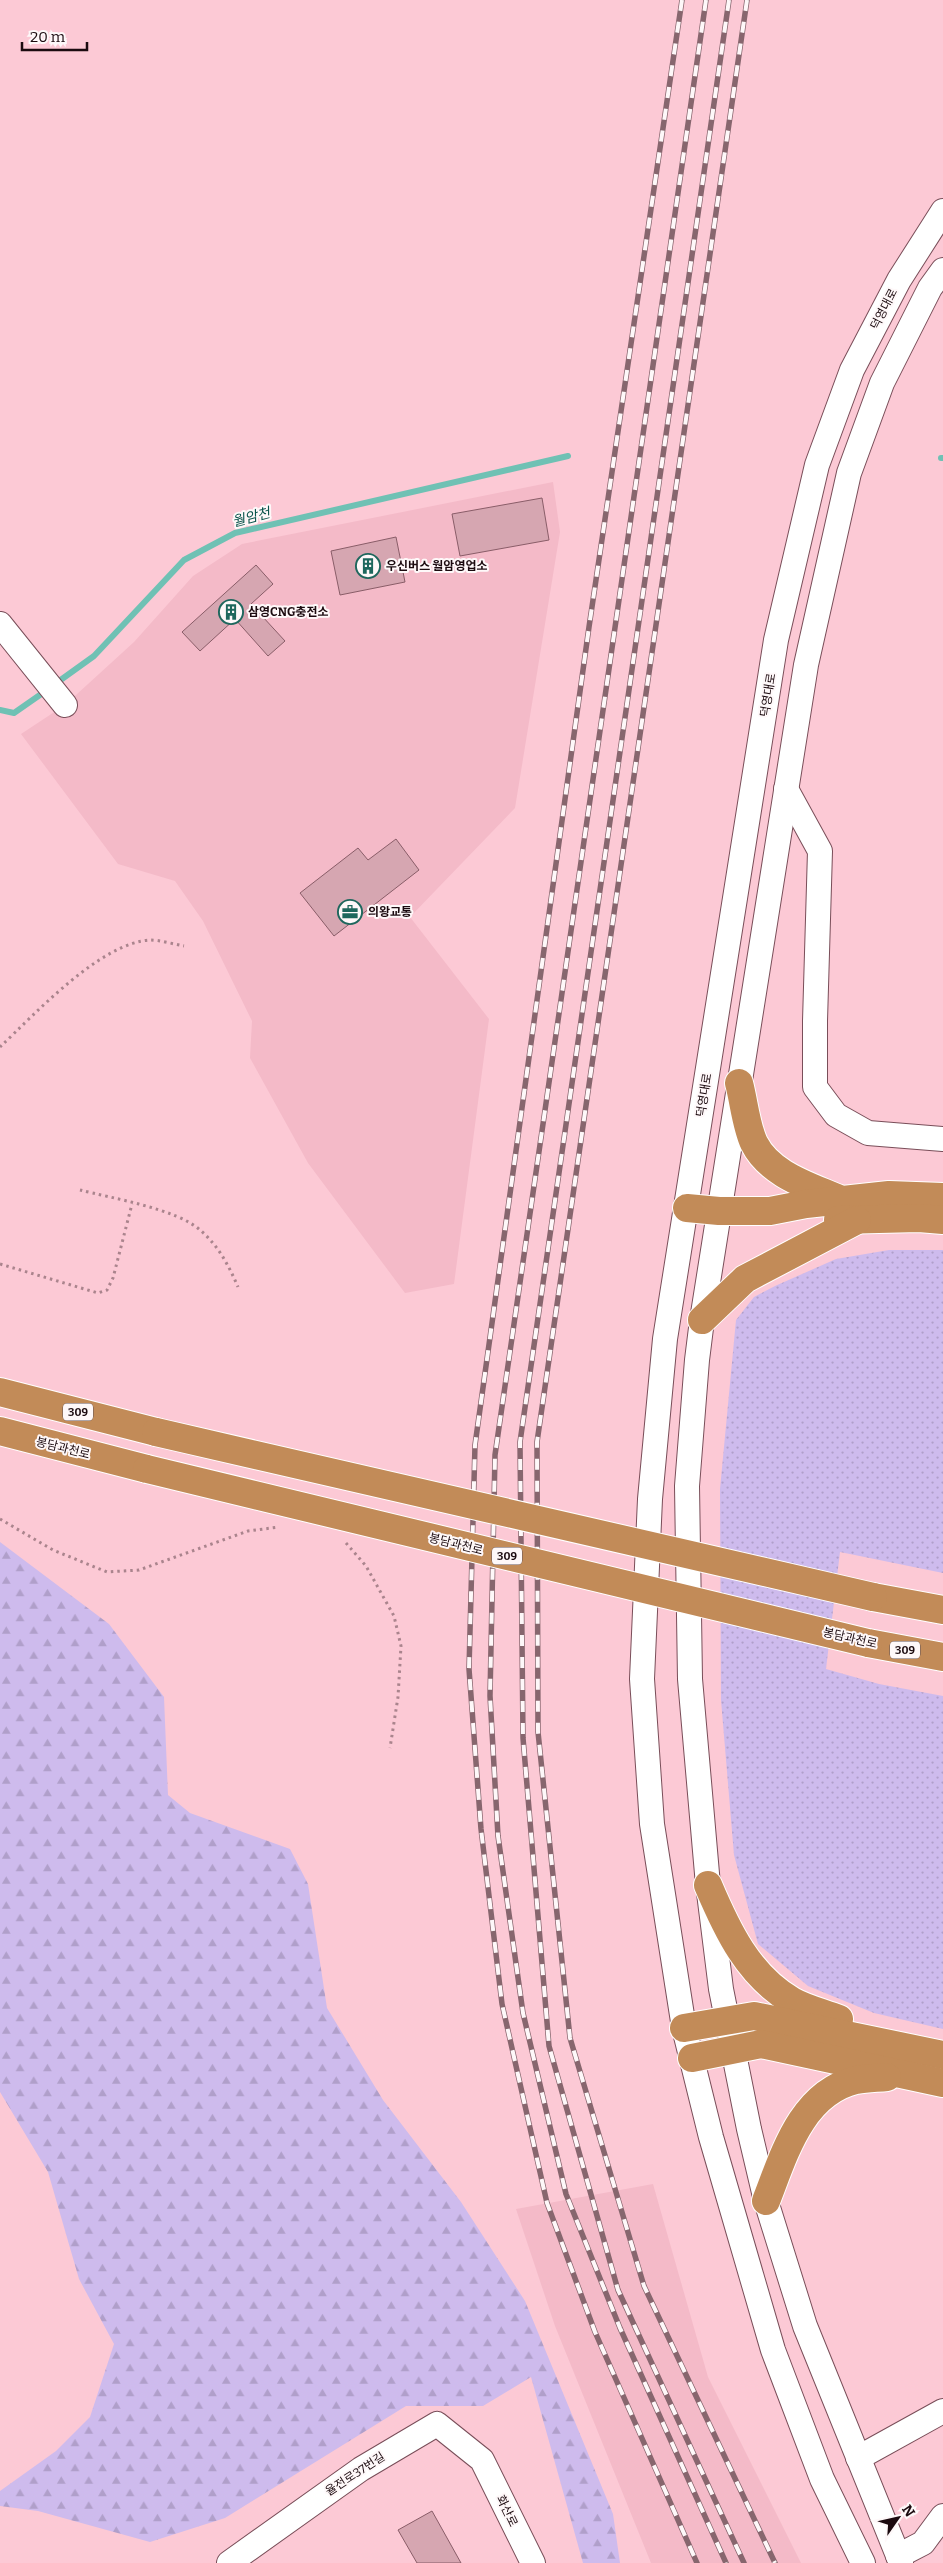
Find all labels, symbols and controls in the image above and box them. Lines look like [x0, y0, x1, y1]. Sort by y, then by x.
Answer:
scale bar [22, 20, 88, 52]
text: 20 m [30, 28, 66, 46]
street label: 덕영대로 [868, 286, 900, 332]
water label: 월암천 [230, 504, 273, 531]
building icon: 우신버스 월암영업소 [355, 553, 381, 579]
place label: 우신버스 월암영업소 [386, 559, 488, 573]
building icon: 삼영CNG충전소 [218, 599, 244, 625]
place label: 삼영CNG충전소 [248, 605, 329, 619]
street label: 덕영대로 [758, 672, 778, 718]
office icon: 의왕교통 [337, 899, 363, 925]
place label: 의왕교통 [368, 905, 412, 919]
street label: 덕영대로 [694, 1072, 714, 1118]
road number: 309 [63, 1404, 93, 1420]
street label: 봉담과천로 [35, 1435, 91, 1461]
street label: 봉담과천로 [428, 1531, 484, 1557]
road number: 309 [492, 1548, 522, 1564]
street label: 봉담과천로 [822, 1625, 878, 1651]
road number: 309 [890, 1642, 920, 1658]
street label: 율전로37번길 [323, 2450, 387, 2498]
street label: 화산로 [493, 2493, 521, 2529]
north arrow [873, 2493, 923, 2543]
text: N [898, 2502, 919, 2520]

